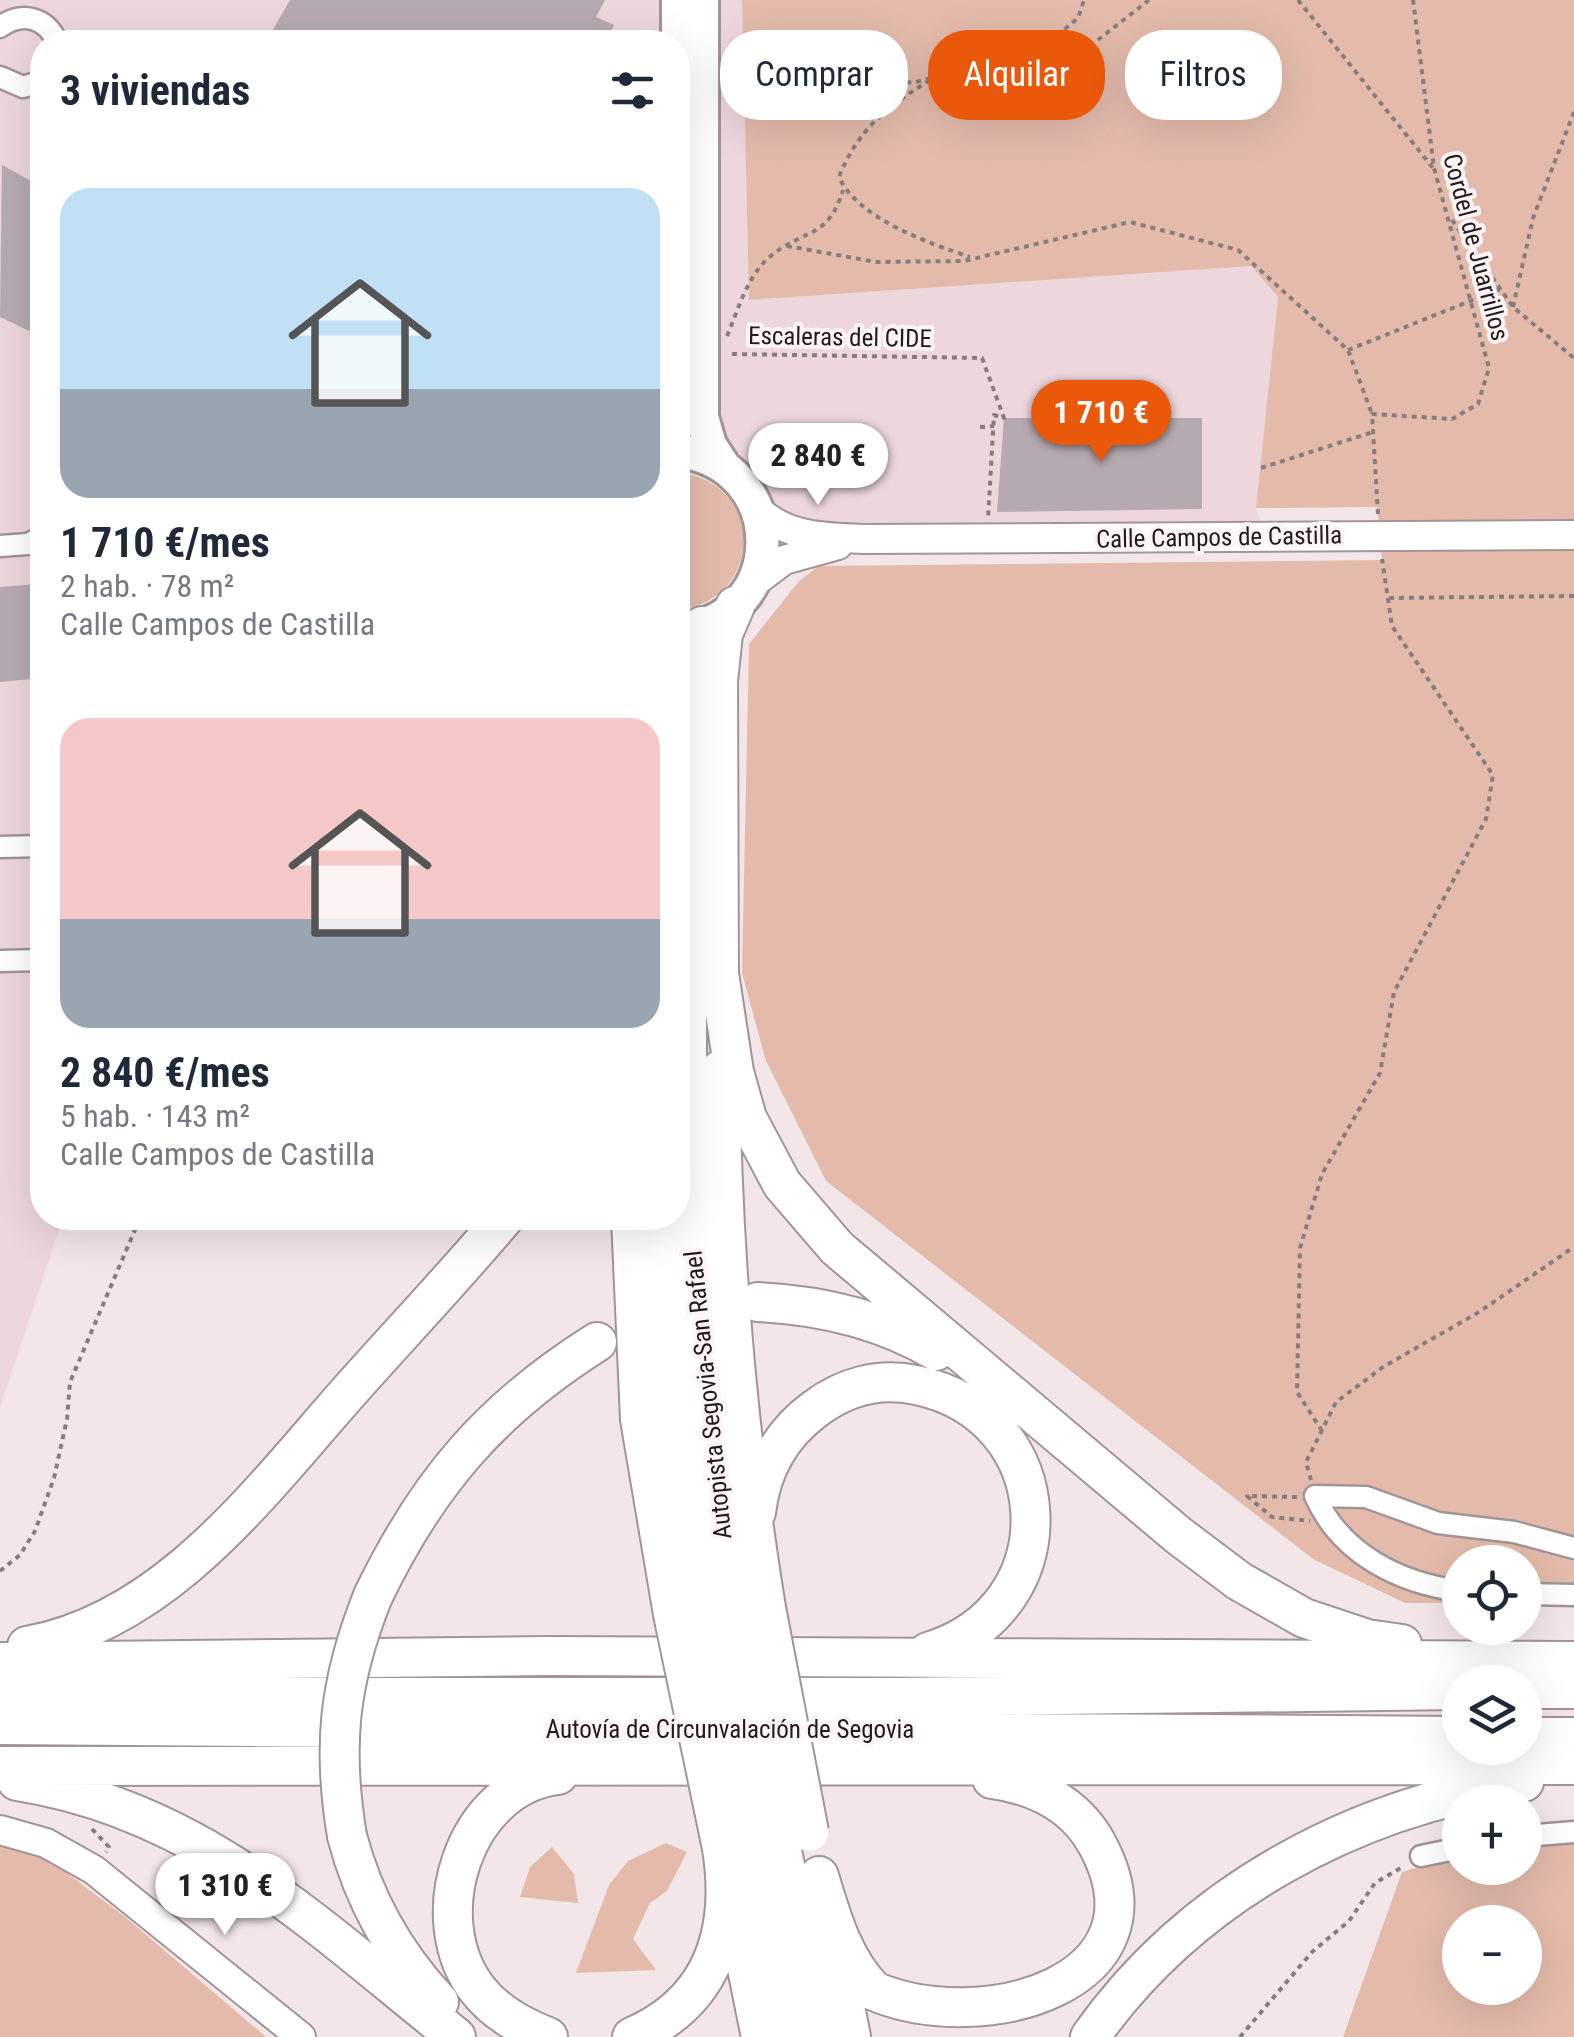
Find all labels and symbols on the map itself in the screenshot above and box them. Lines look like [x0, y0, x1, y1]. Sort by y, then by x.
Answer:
street label: Cordel de Juarrillos [1437, 150, 1515, 344]
street label: Escaleras del CIDE [748, 321, 932, 353]
pin: 1 710 € [1009, 380, 1193, 465]
pin: 2 840 € [726, 423, 910, 508]
street label: Calle Campos de Castilla [1096, 520, 1342, 554]
street label: Autopista Segovia-San Rafael [678, 1249, 738, 1541]
street label: Autovía de Circunvalación de Segovia [546, 1715, 914, 1744]
pin: 1 310 € [133, 1853, 317, 1938]

